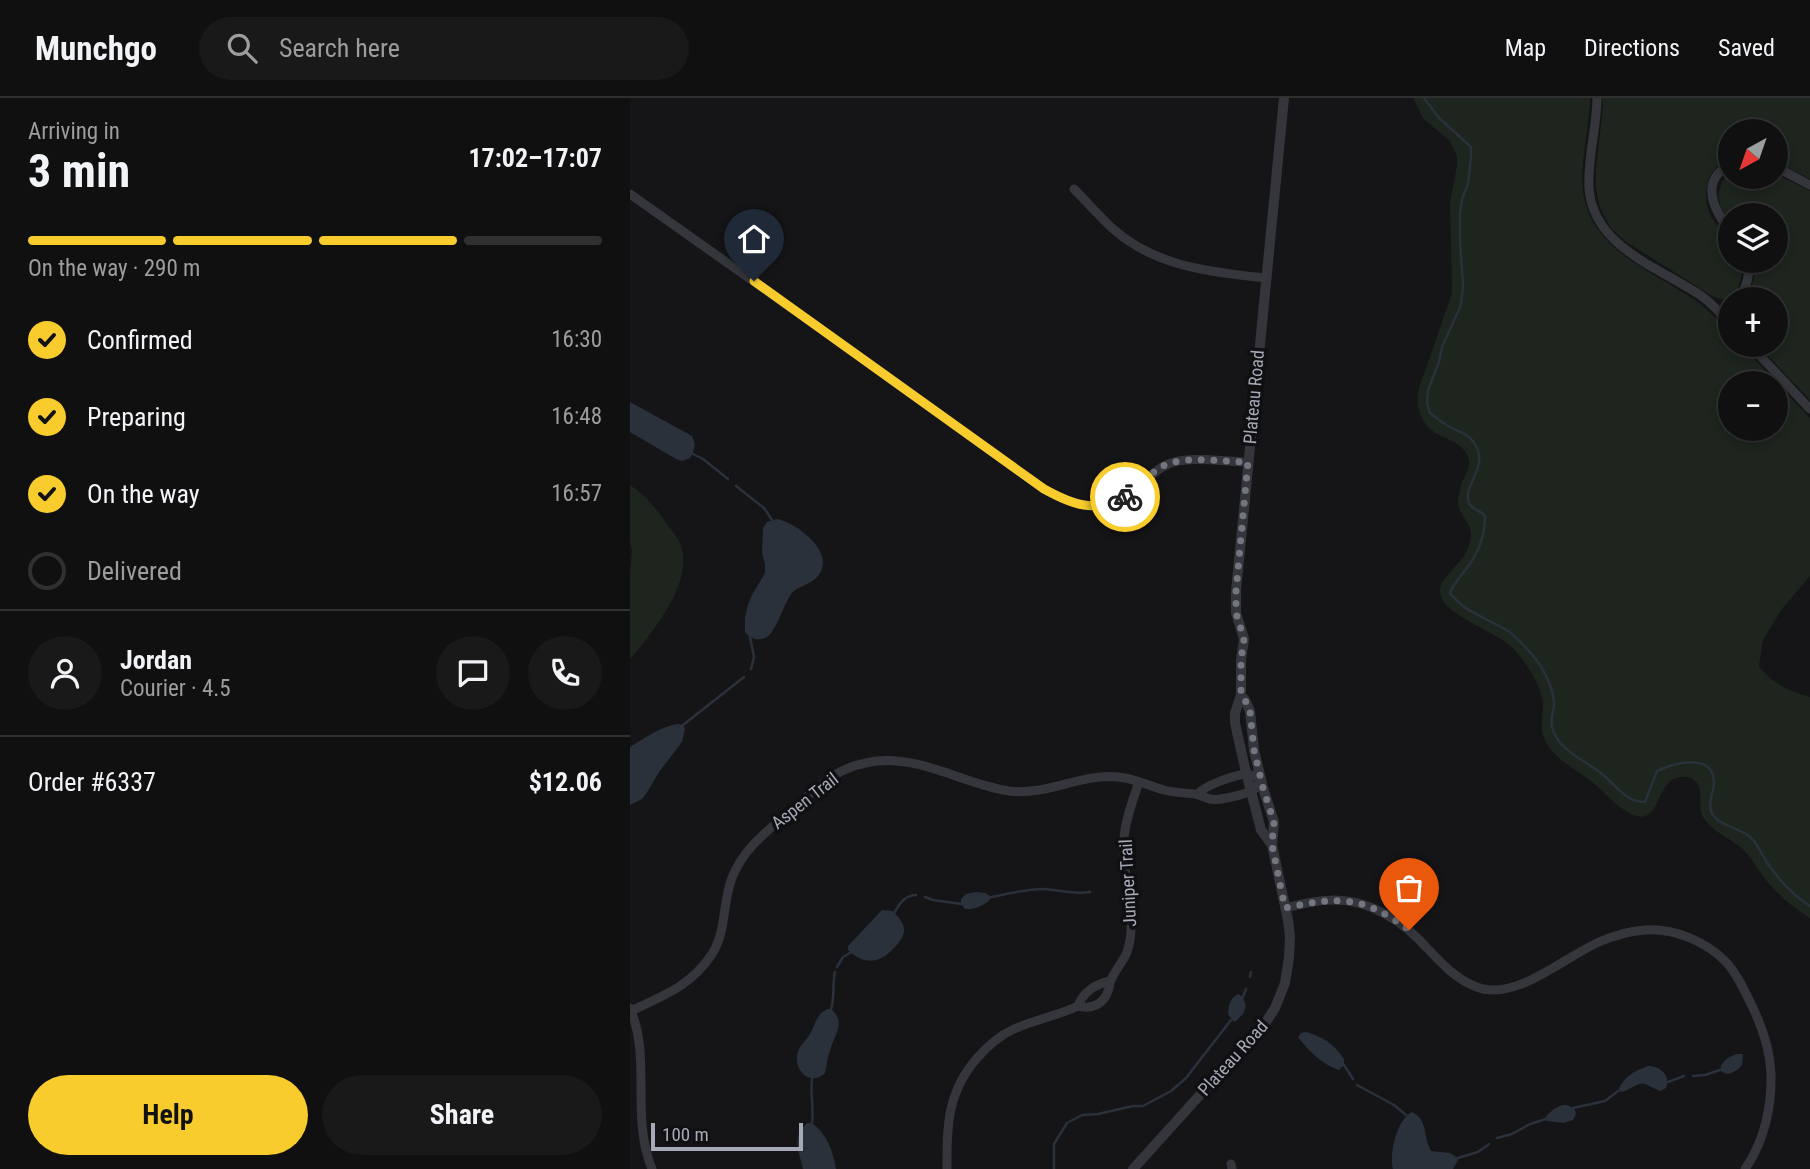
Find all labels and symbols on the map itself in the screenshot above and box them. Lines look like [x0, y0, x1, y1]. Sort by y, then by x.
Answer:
north arrow [1718, 119, 1788, 189]
pin [724, 209, 784, 281]
street label: Plateau Road [1239, 349, 1268, 445]
courier [1090, 462, 1160, 532]
street label: Aspen Trail [767, 768, 842, 833]
street label: Juniper Trail [1115, 839, 1140, 927]
pin [1379, 858, 1439, 930]
street label: Plateau Road [1193, 1016, 1272, 1100]
scale bar [651, 1120, 803, 1152]

